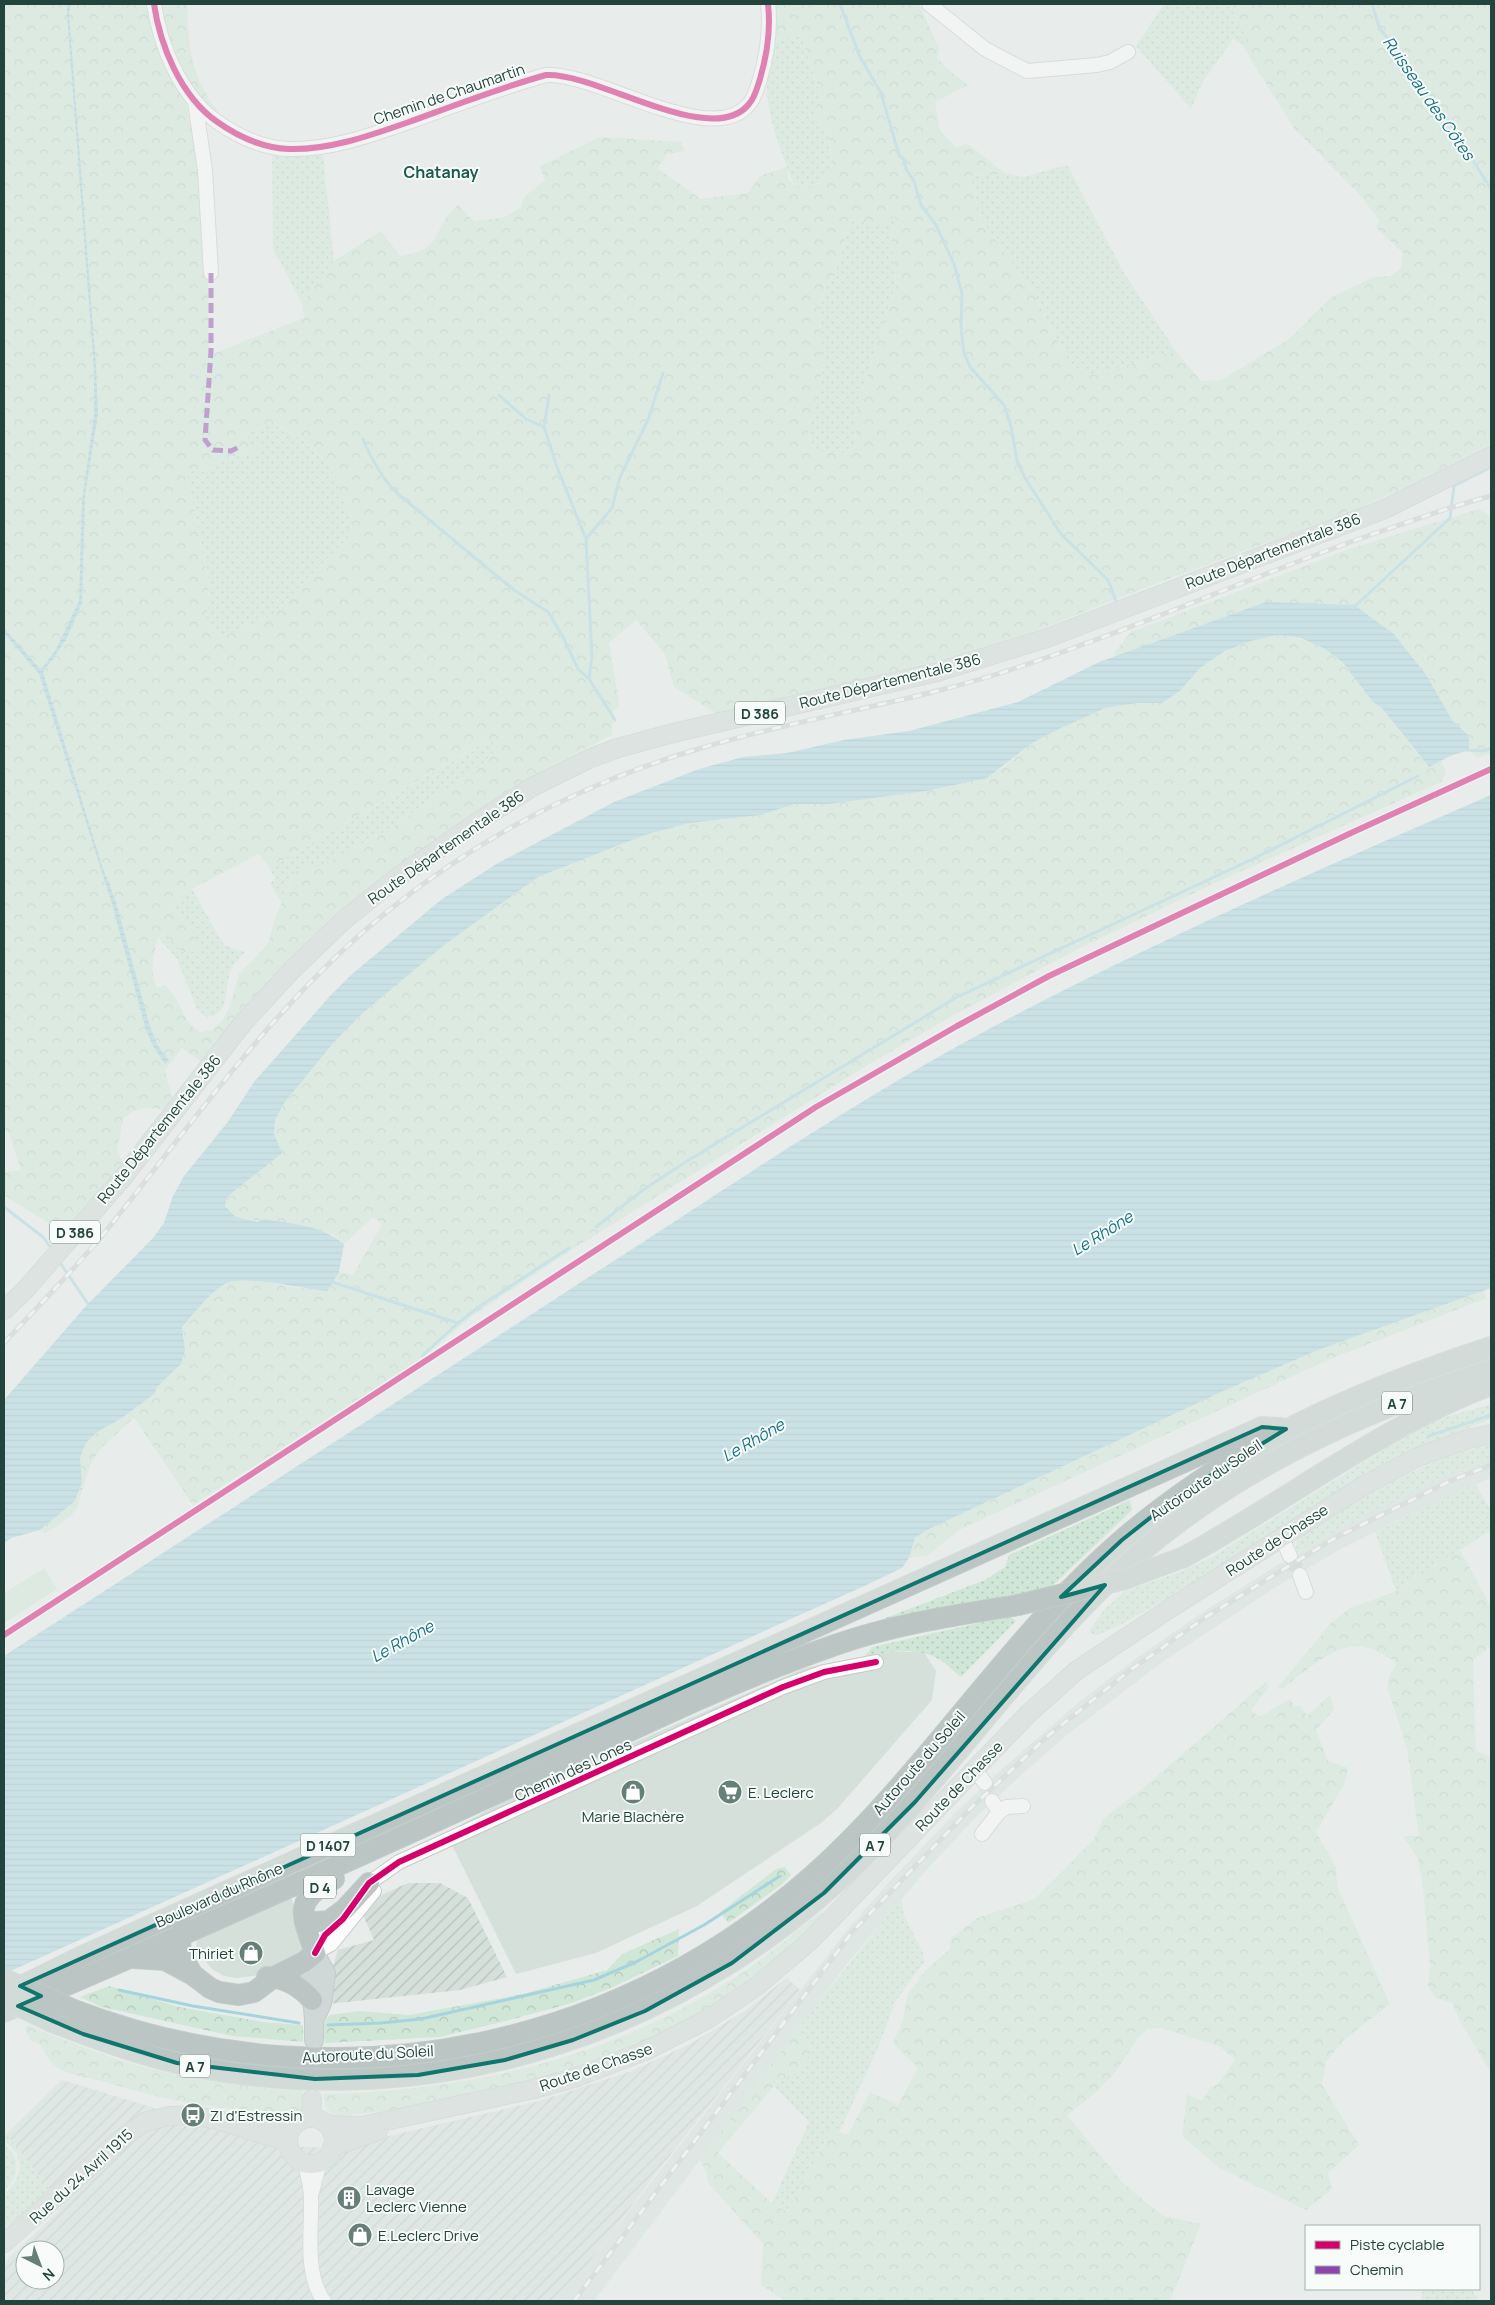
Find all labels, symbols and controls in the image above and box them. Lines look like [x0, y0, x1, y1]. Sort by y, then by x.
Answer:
water label: Ruisseau des Côtes [1378, 32, 1481, 165]
street label: Chemin de Chaumartin [371, 58, 528, 130]
district label: Chatanay [404, 161, 478, 183]
street label: Route Départementale 386 [1182, 508, 1364, 594]
street label: Route Départementale 386 [797, 648, 983, 714]
road number: D 386 [735, 701, 785, 724]
street label: Route Départementale 386 [364, 785, 528, 909]
street label: Route Départementale 386 [92, 1050, 226, 1208]
water label: Le Rhône [1067, 1205, 1138, 1260]
road number: D 386 [50, 1220, 100, 1244]
road number: A 7 [1382, 1392, 1412, 1415]
water label: Le Rhône [718, 1413, 790, 1467]
street label: Autoroute du Soleil [1146, 1434, 1266, 1526]
street label: Route de Chasse [1222, 1499, 1332, 1581]
water label: Le Rhône [367, 1614, 439, 1667]
street label: Autoroute du Soleil [868, 1706, 970, 1820]
street label: Chemin des Lones [511, 1734, 635, 1806]
street label: Route de Chasse [911, 1736, 1008, 1836]
shop icon: Marie Blachère [620, 1779, 646, 1805]
supermarket icon: E. Leclerc [717, 1779, 743, 1805]
place label: E. Leclerc [748, 1782, 814, 1803]
place label: Marie Blachère [582, 1806, 685, 1827]
road number: D 1407 [300, 1834, 356, 1856]
road number: A 7 [860, 1834, 890, 1856]
street label: Boulevard du Rhône [152, 1857, 286, 1933]
road number: D 4 [304, 1875, 336, 1898]
shop icon: Thiriet [238, 1940, 264, 1966]
place label: Thiriet [189, 1943, 234, 1964]
street label: Route de Chasse [537, 2038, 655, 2096]
street label: Autoroute du Soleil [302, 2040, 434, 2068]
road number: A 7 [180, 2054, 210, 2078]
bus stop icon: ZI d'Estressin [180, 2102, 206, 2128]
place label: ZI d'Estressin [210, 2105, 303, 2126]
street label: Rue du 24 Avril 1915 [25, 2124, 137, 2228]
place label: Lavage Leclerc Vienne [366, 2179, 467, 2217]
building icon: Lavage Leclerc Vienne [336, 2185, 362, 2211]
shop icon: E.Leclerc Drive [347, 2222, 373, 2248]
place label: E.Leclerc Drive [378, 2225, 479, 2246]
legend [1305, 2225, 1480, 2290]
text: Piste cyclable [1350, 2234, 1445, 2255]
north arrow [15, 2240, 65, 2290]
text: Chemin [1350, 2259, 1403, 2280]
text: N [39, 2265, 59, 2285]

